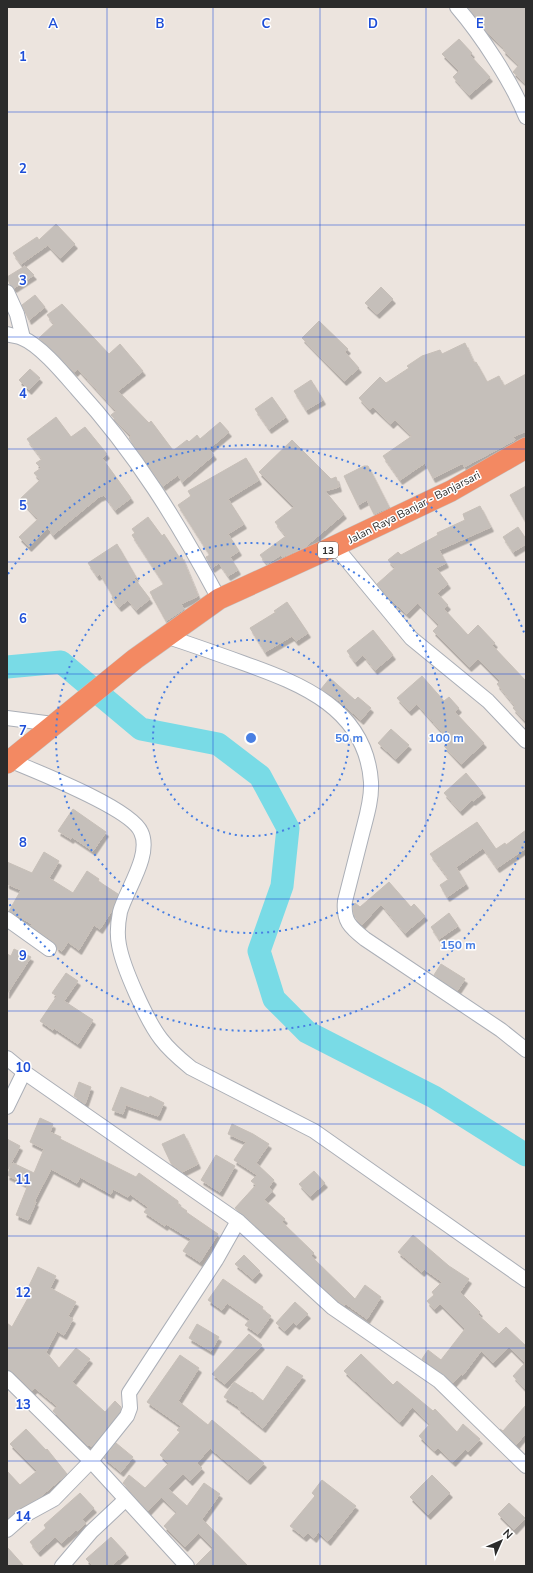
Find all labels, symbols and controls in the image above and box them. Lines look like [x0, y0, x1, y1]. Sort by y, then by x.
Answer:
text: A [48, 15, 58, 33]
text: B [156, 15, 165, 33]
text: C [262, 15, 271, 33]
text: D [368, 15, 378, 33]
text: E [476, 15, 484, 33]
text: 1 [19, 48, 27, 66]
text: 2 [19, 160, 27, 178]
text: 3 [19, 272, 27, 290]
text: 4 [19, 385, 27, 403]
street label: Jalan Raya Banjar - Banjarsari [345, 468, 483, 548]
text: 5 [19, 497, 27, 515]
road number: 13 [318, 542, 338, 558]
text: 6 [19, 610, 27, 628]
text: 7 [19, 722, 27, 740]
text: 50 m [335, 730, 363, 746]
text: 100 m [428, 730, 464, 746]
centre of rings [244, 731, 258, 745]
text: 8 [19, 834, 27, 852]
text: 150 m [440, 937, 476, 953]
text: 9 [19, 947, 27, 965]
text: 10 [15, 1059, 31, 1077]
text: 11 [15, 1171, 31, 1189]
text: 12 [15, 1284, 31, 1302]
text: 13 [15, 1396, 31, 1414]
text: 14 [15, 1508, 31, 1526]
north arrow [481, 1521, 521, 1561]
text: N [500, 1526, 516, 1542]

